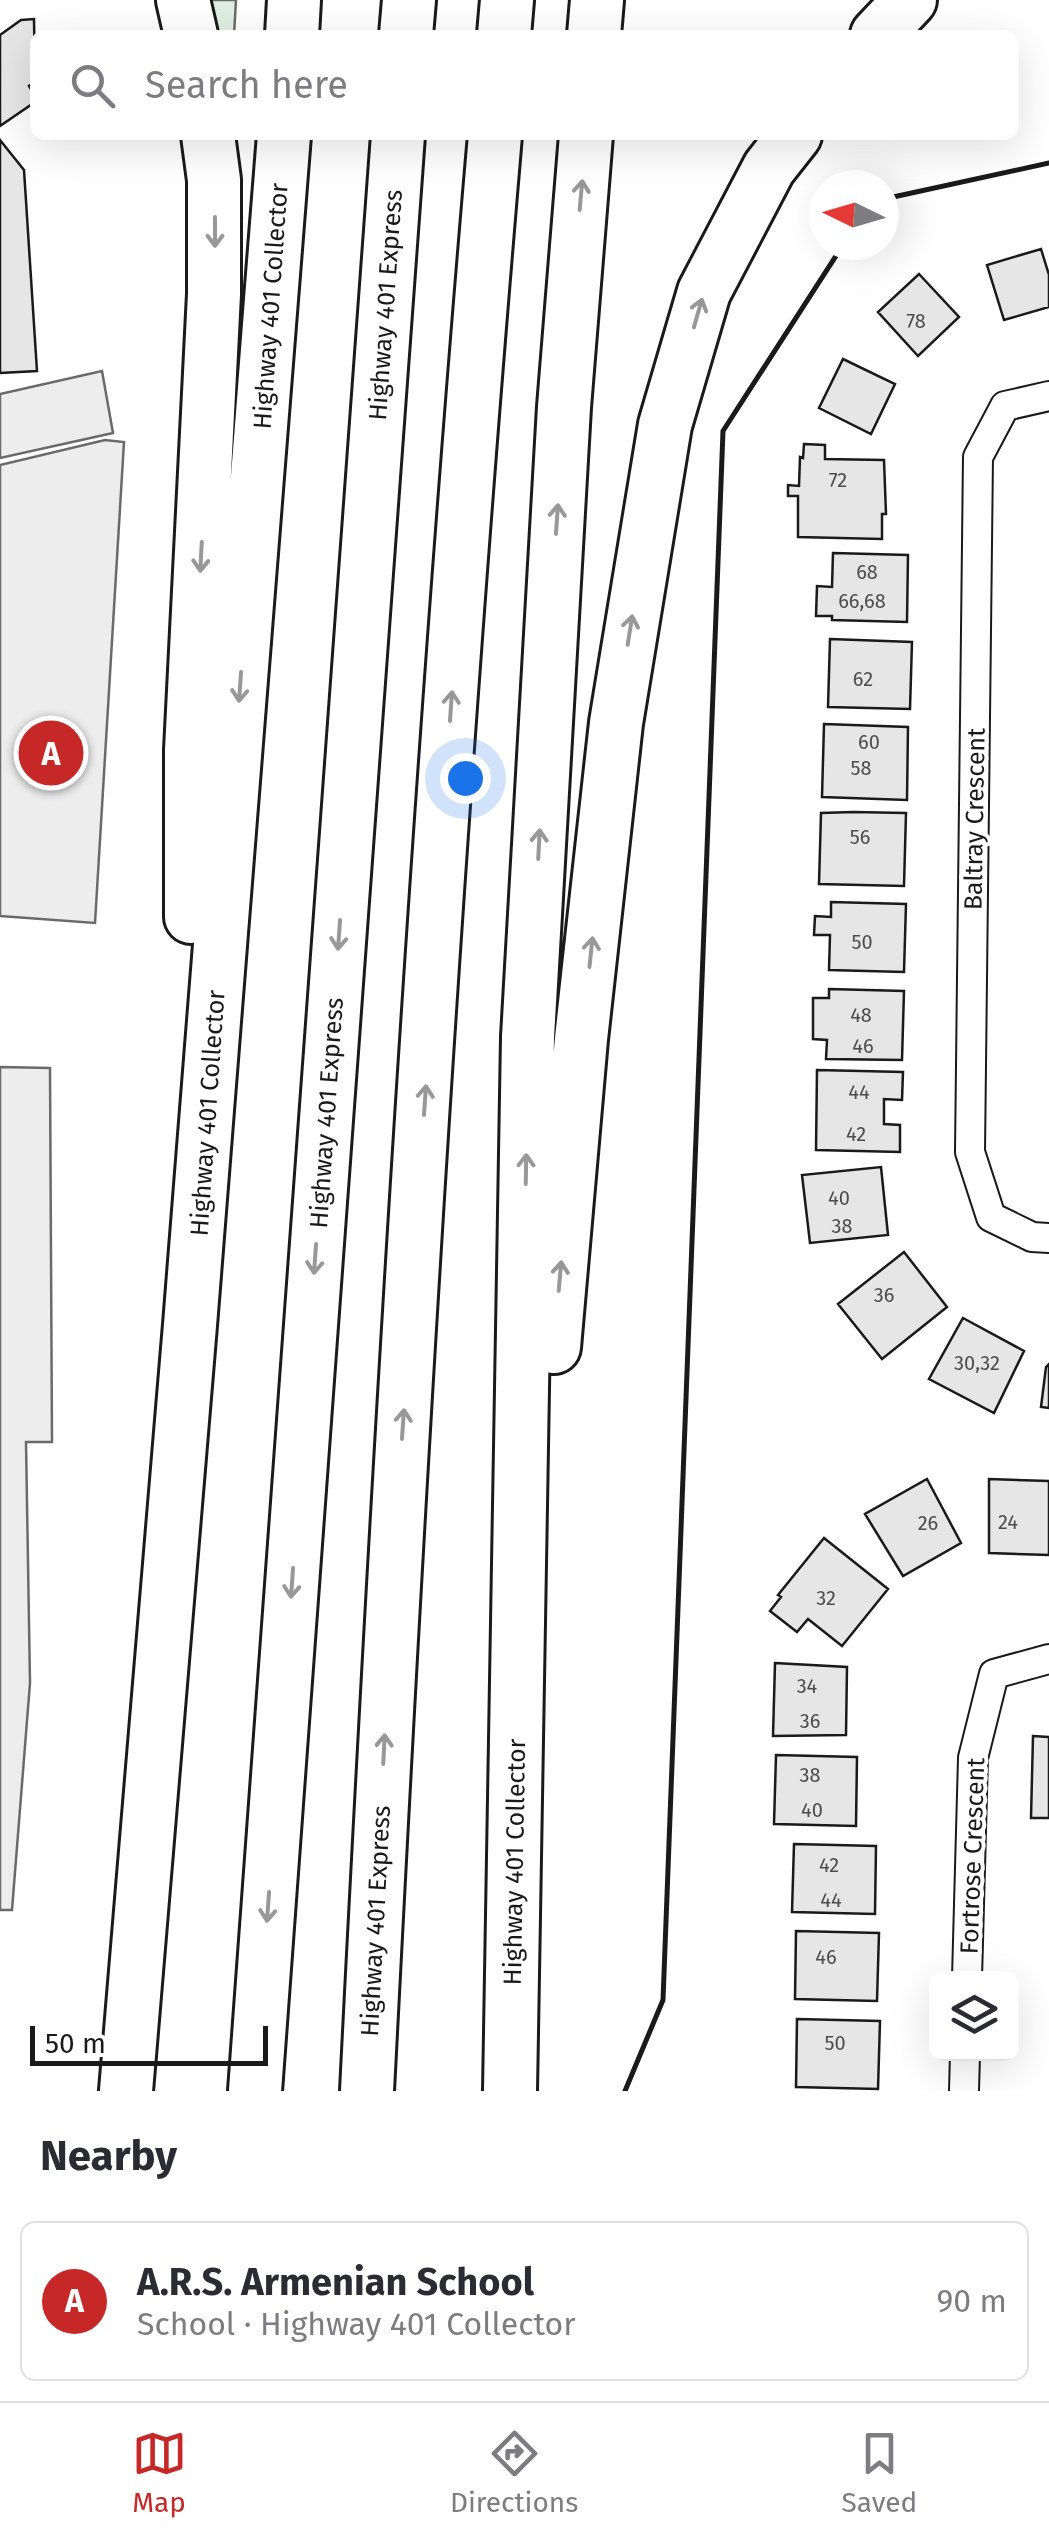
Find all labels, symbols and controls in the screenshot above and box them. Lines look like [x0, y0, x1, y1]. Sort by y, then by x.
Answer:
search box [30, 30, 1019, 140]
icon: search [65, 58, 120, 113]
text: Search here [145, 62, 348, 108]
north arrow [809, 170, 899, 260]
one-way arrow [572, 180, 591, 212]
street label: Highway 401 Collector [247, 182, 295, 430]
street label: Highway 401 Express [363, 189, 409, 422]
one-way arrow [206, 216, 224, 248]
one-way arrow [690, 297, 708, 329]
house number: 78 [906, 309, 926, 333]
house number: 72 [829, 468, 847, 492]
one-way arrow [548, 504, 567, 536]
one-way arrow [191, 540, 210, 572]
house number: 68 [856, 560, 878, 584]
house number: 66,68 [838, 589, 886, 613]
one-way arrow [622, 614, 640, 647]
house number: 62 [853, 667, 873, 691]
one-way arrow [231, 671, 250, 703]
one-way arrow [442, 691, 461, 723]
pin: A [18, 716, 84, 790]
street label: Baltray Crescent [958, 727, 992, 910]
house number: 60 [858, 730, 880, 754]
your location [440, 753, 491, 804]
house number: 58 [850, 756, 872, 780]
house number: 56 [850, 825, 870, 849]
one-way arrow [529, 828, 548, 860]
one-way arrow [329, 918, 348, 950]
house number: 50 [851, 930, 873, 954]
one-way arrow [581, 937, 600, 969]
street label: Highway 401 Collector [184, 989, 232, 1237]
street label: Highway 401 Express [304, 997, 350, 1230]
house number: 48 [850, 1003, 872, 1027]
house number: 46 [852, 1034, 874, 1058]
house number: 44 [848, 1080, 870, 1104]
one-way arrow [415, 1085, 434, 1117]
house number: 42 [846, 1122, 866, 1146]
one-way arrow [516, 1153, 535, 1185]
house number: 40 [828, 1186, 850, 1210]
house number: 38 [832, 1214, 853, 1238]
one-way arrow [306, 1242, 325, 1275]
one-way arrow [551, 1260, 570, 1293]
house number: 36 [874, 1283, 894, 1307]
house number: 30,32 [954, 1351, 1000, 1375]
one-way arrow [393, 1409, 412, 1441]
house number: 24 [998, 1510, 1018, 1534]
house number: 26 [918, 1511, 938, 1535]
one-way arrow [282, 1567, 301, 1599]
house number: 32 [816, 1586, 836, 1610]
house number: 34 [797, 1674, 818, 1698]
house number: 36 [800, 1709, 820, 1733]
one-way arrow [375, 1733, 394, 1765]
street label: Highway 401 Collector [498, 1738, 532, 1986]
street label: Fortrose Crescent [955, 1756, 991, 1955]
house number: 38 [800, 1763, 821, 1787]
house number: 40 [801, 1798, 823, 1822]
street label: Highway 401 Express [355, 1805, 397, 2037]
house number: 42 [819, 1853, 839, 1877]
house number: 44 [820, 1888, 842, 1912]
one-way arrow [259, 1891, 278, 1923]
house number: 46 [815, 1945, 837, 1969]
map controls [929, 1971, 1019, 2061]
button: layers [929, 1971, 1019, 2061]
scale bar [30, 2021, 268, 2066]
text: 50 m [45, 2027, 106, 2060]
house number: 50 [824, 2031, 846, 2055]
text: Nearby [40, 2131, 177, 2181]
text: A.R.S. Armenian School [137, 2259, 534, 2305]
text: A [65, 2282, 84, 2320]
text: 90 m [936, 2282, 1007, 2320]
text: School · Highway 401 Collector [137, 2305, 576, 2343]
tab: Map [132, 2426, 187, 2519]
tab: Directions [450, 2426, 578, 2519]
tab: Saved [842, 2426, 917, 2519]

